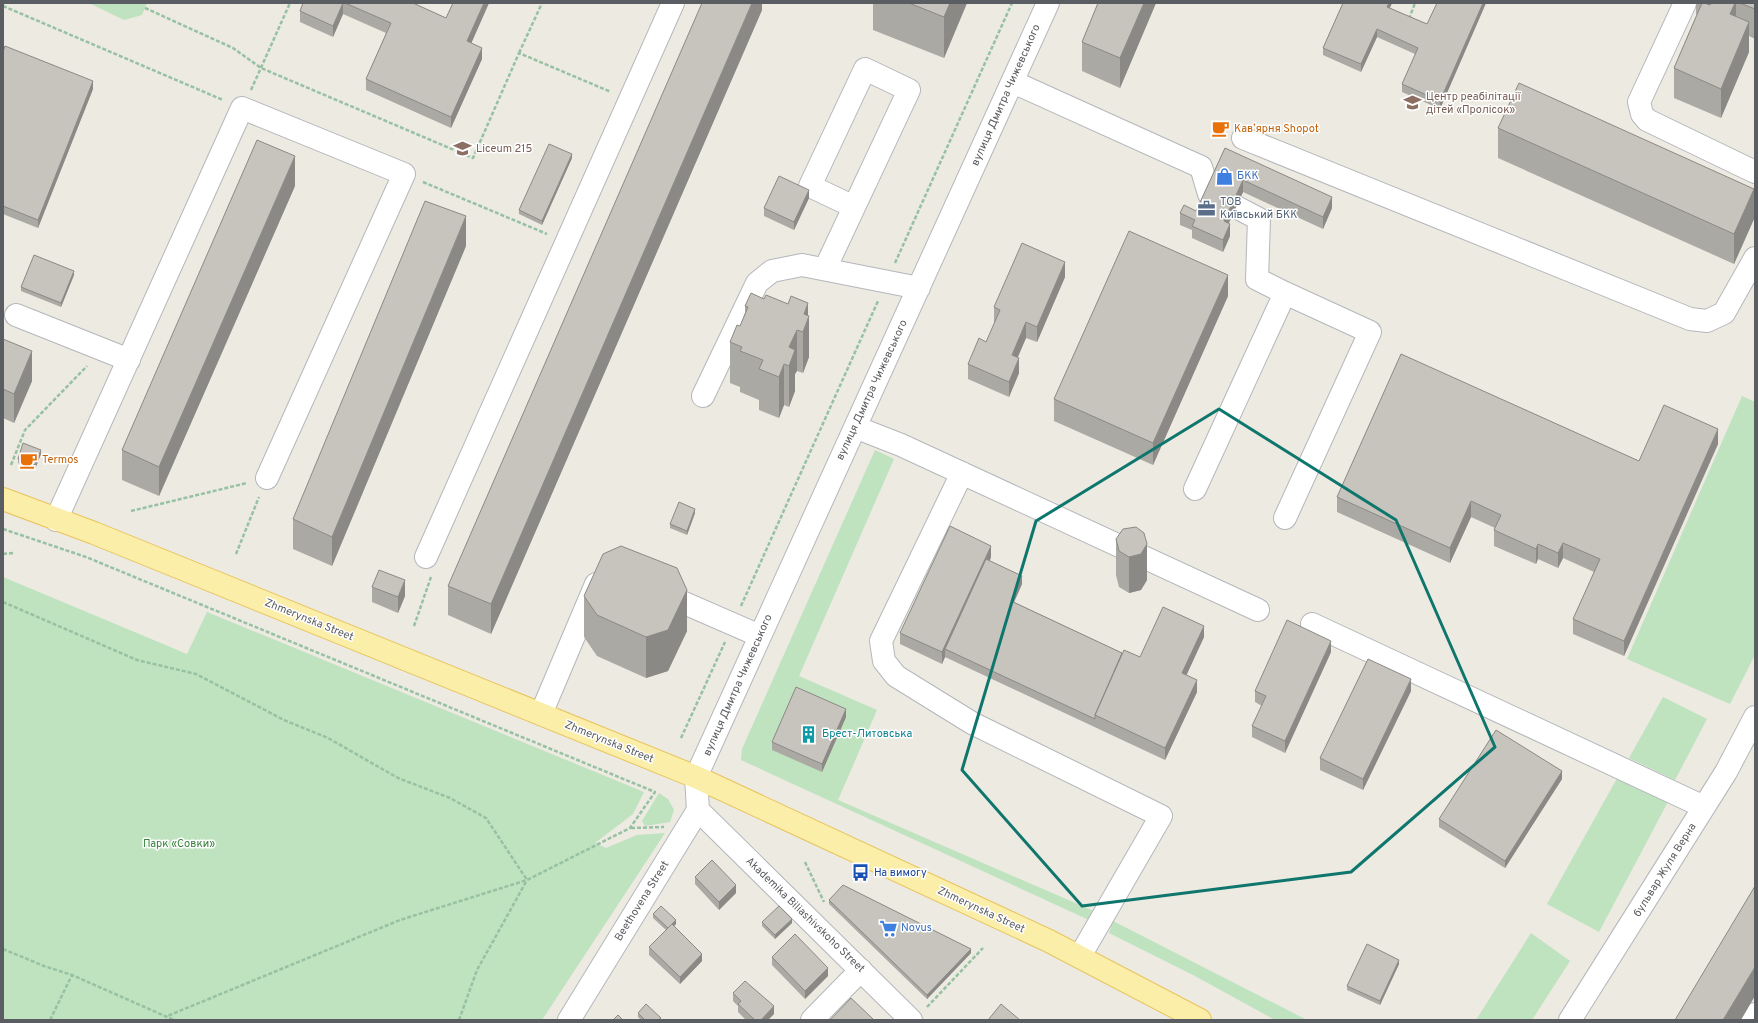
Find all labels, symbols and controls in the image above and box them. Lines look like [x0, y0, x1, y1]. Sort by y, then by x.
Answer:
street label: вулиця Дмитра Чижевського [968, 22, 1044, 168]
place label: Центр реабілітації дітей «Пролісок» [1426, 90, 1521, 117]
school or university icon: Центр реабілітації дітей «Пролісок» [1403, 93, 1423, 113]
cafe icon: Кавʼярня Shopot [1211, 119, 1231, 139]
place label: Кавʼярня Shopot [1234, 122, 1319, 136]
school or university icon: Liceum 215 [453, 139, 473, 159]
place label: Liceum 215 [476, 142, 532, 156]
shop icon: БКК [1214, 166, 1234, 186]
place label: БКК [1237, 169, 1259, 183]
place label: ТОВ Київський БКК [1220, 195, 1298, 222]
office icon: ТОВ Київський БКК [1197, 198, 1217, 218]
street label: вулиця Дмитра Чижевського [833, 317, 911, 463]
cafe icon: Termos [19, 450, 39, 470]
place label: Termos [42, 453, 78, 467]
street label: Zhmerynska Street [262, 596, 356, 644]
street label: вулиця Дмитра Чижевського [700, 612, 776, 758]
street label: Zhmerynska Street [562, 718, 656, 766]
building icon: Брест-Литовська [799, 724, 819, 744]
place label: Брест-Литовська [822, 727, 913, 741]
street label: бульвар Жуля Верна [1630, 820, 1700, 920]
park label: Парк «Совки» [143, 837, 215, 851]
street label: Akademika Biliashivskoho Street [742, 854, 868, 976]
street label: Beethovena Street [612, 858, 672, 944]
bus stop icon: На вимогу [851, 863, 871, 883]
place label: На вимогу [874, 866, 927, 880]
street label: Zhmerynska Street [935, 884, 1027, 936]
supermarket icon: Novus [878, 918, 898, 938]
place label: Novus [901, 921, 932, 935]

